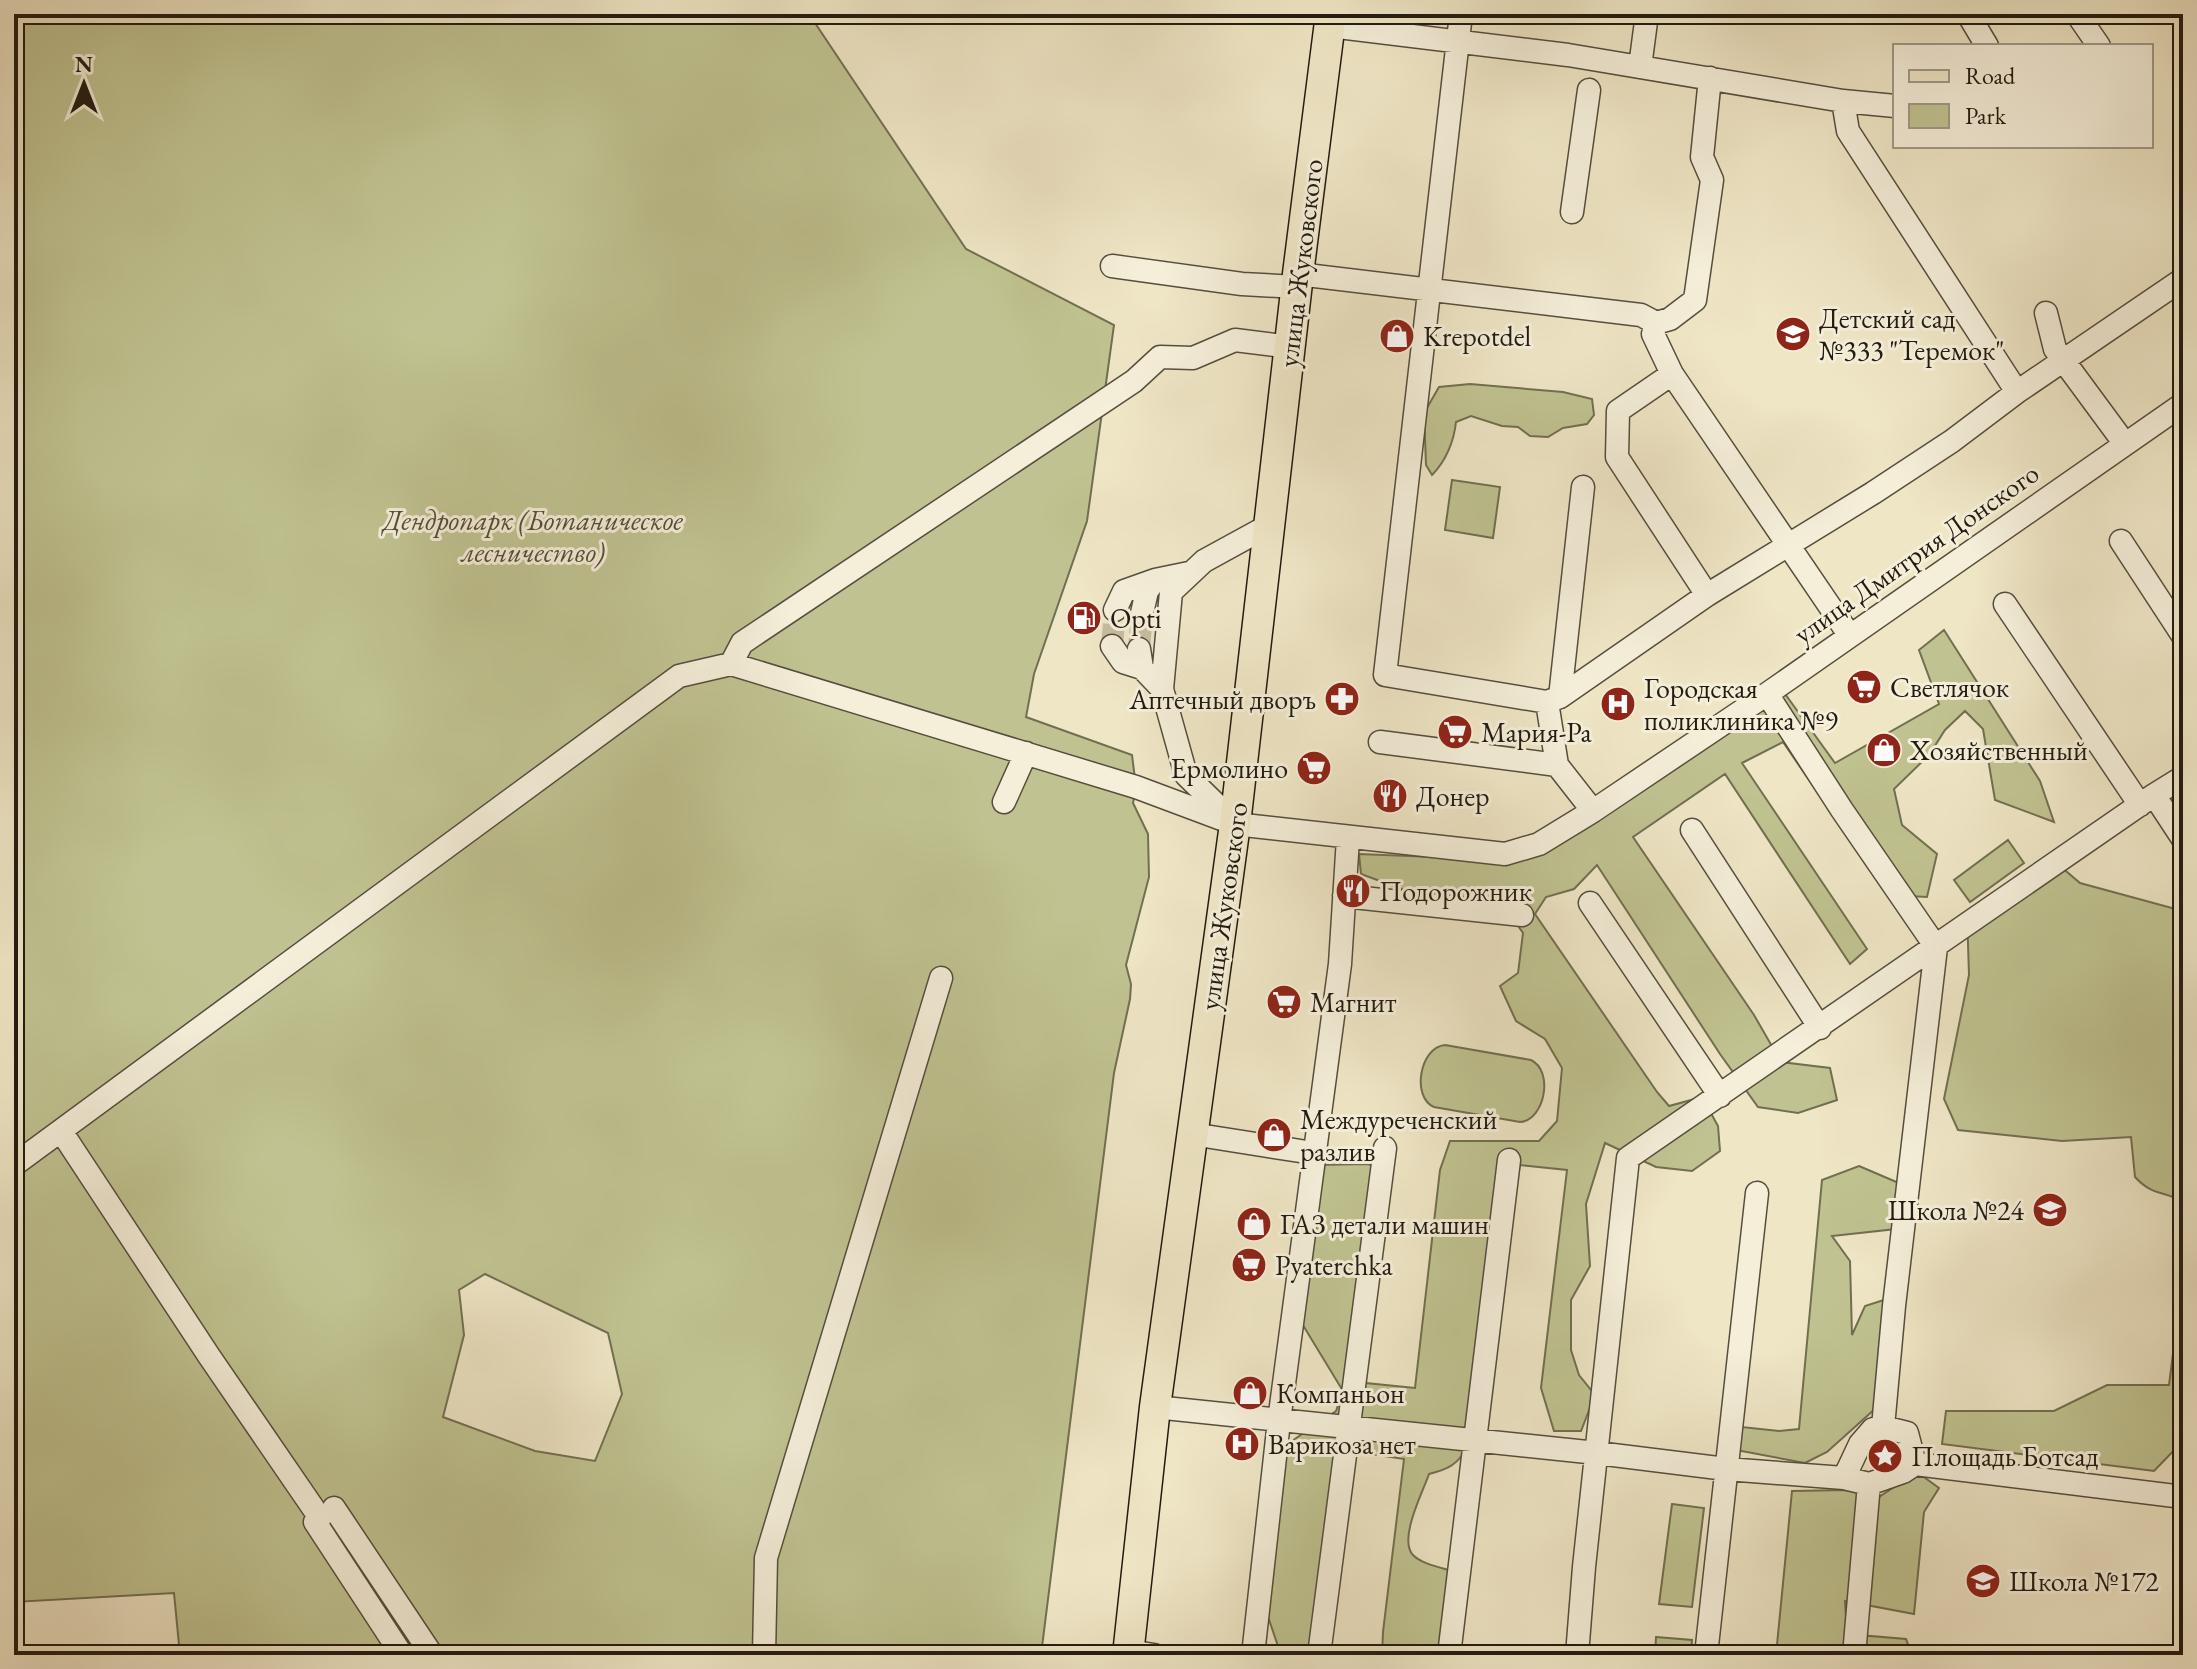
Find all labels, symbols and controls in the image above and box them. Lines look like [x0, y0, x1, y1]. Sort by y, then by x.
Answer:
north arrow [44, 44, 124, 124]
legend [1893, 44, 2153, 148]
text: N [75, 50, 93, 79]
text: Road [1965, 60, 2016, 91]
text: Park [1965, 100, 2007, 131]
street label: улица Жуковского [1269, 157, 1331, 369]
place label: Детский сад №333 "Теремок" [1819, 300, 2005, 368]
school or university icon: Детский сад №333 "Теремок" [1774, 315, 1812, 353]
shop icon: Krepotdel [1378, 317, 1416, 355]
place label: Krepotdel [1423, 318, 1532, 354]
street label: улица Дмитрия Донского [1786, 455, 2046, 651]
park label: Дендропарк (Ботаническое лесничество) [381, 502, 683, 570]
fuel station icon: Opti [1065, 599, 1103, 637]
place label: Opti [1110, 600, 1162, 636]
supermarket icon: Светлячок [1845, 668, 1883, 706]
place label: Светлячок [1890, 669, 2009, 705]
place label: Городская поликлиника №9 [1644, 670, 1838, 738]
pharmacy icon: Аптечный дворъ [1323, 680, 1361, 718]
place label: Аптечный дворъ [1128, 681, 1316, 717]
hospital icon: Городская поликлиника №9 [1599, 685, 1637, 723]
supermarket icon: Мария-Ра [1436, 713, 1474, 751]
place label: Мария-Ра [1481, 714, 1592, 750]
shop icon: Хозяйственный [1865, 731, 1903, 769]
place label: Хозяйственный [1909, 732, 2088, 768]
supermarket icon: Ермолино [1295, 749, 1333, 787]
place label: Ермолино [1171, 750, 1288, 786]
restaurant icon: Донер [1371, 777, 1409, 815]
place label: Донер [1416, 778, 1490, 814]
street label: улица Жуковского [1191, 800, 1255, 1012]
restaurant icon: Подорожник [1334, 872, 1372, 910]
place label: Подорожник [1379, 873, 1532, 909]
supermarket icon: Магнит [1265, 983, 1303, 1021]
place label: Магнит [1310, 984, 1397, 1020]
place label: Междуреченский разлив [1300, 1101, 1497, 1169]
shop icon: Междуреченский разлив [1255, 1116, 1293, 1154]
school or university icon: Школа №24 [2031, 1191, 2069, 1229]
place label: Школа №24 [1888, 1192, 2025, 1228]
shop icon: ГАЗ детали машин [1235, 1205, 1273, 1243]
place label: ГАЗ детали машин [1280, 1206, 1489, 1242]
supermarket icon: Pyaterchka [1230, 1246, 1268, 1284]
place label: Pyaterchka [1275, 1247, 1393, 1283]
shop icon: Компаньон [1231, 1374, 1269, 1412]
place label: Компаньон [1276, 1375, 1405, 1411]
hospital icon: Варикоза нет [1223, 1425, 1261, 1463]
place label: Варикоза нет [1268, 1426, 1416, 1462]
place icon: Площадь Ботсад [1866, 1437, 1904, 1475]
place label: Площадь Ботсад [1911, 1438, 2099, 1474]
school or university icon: Школа №172 [1964, 1562, 2002, 1600]
place label: Школа №172 [2009, 1563, 2159, 1599]

